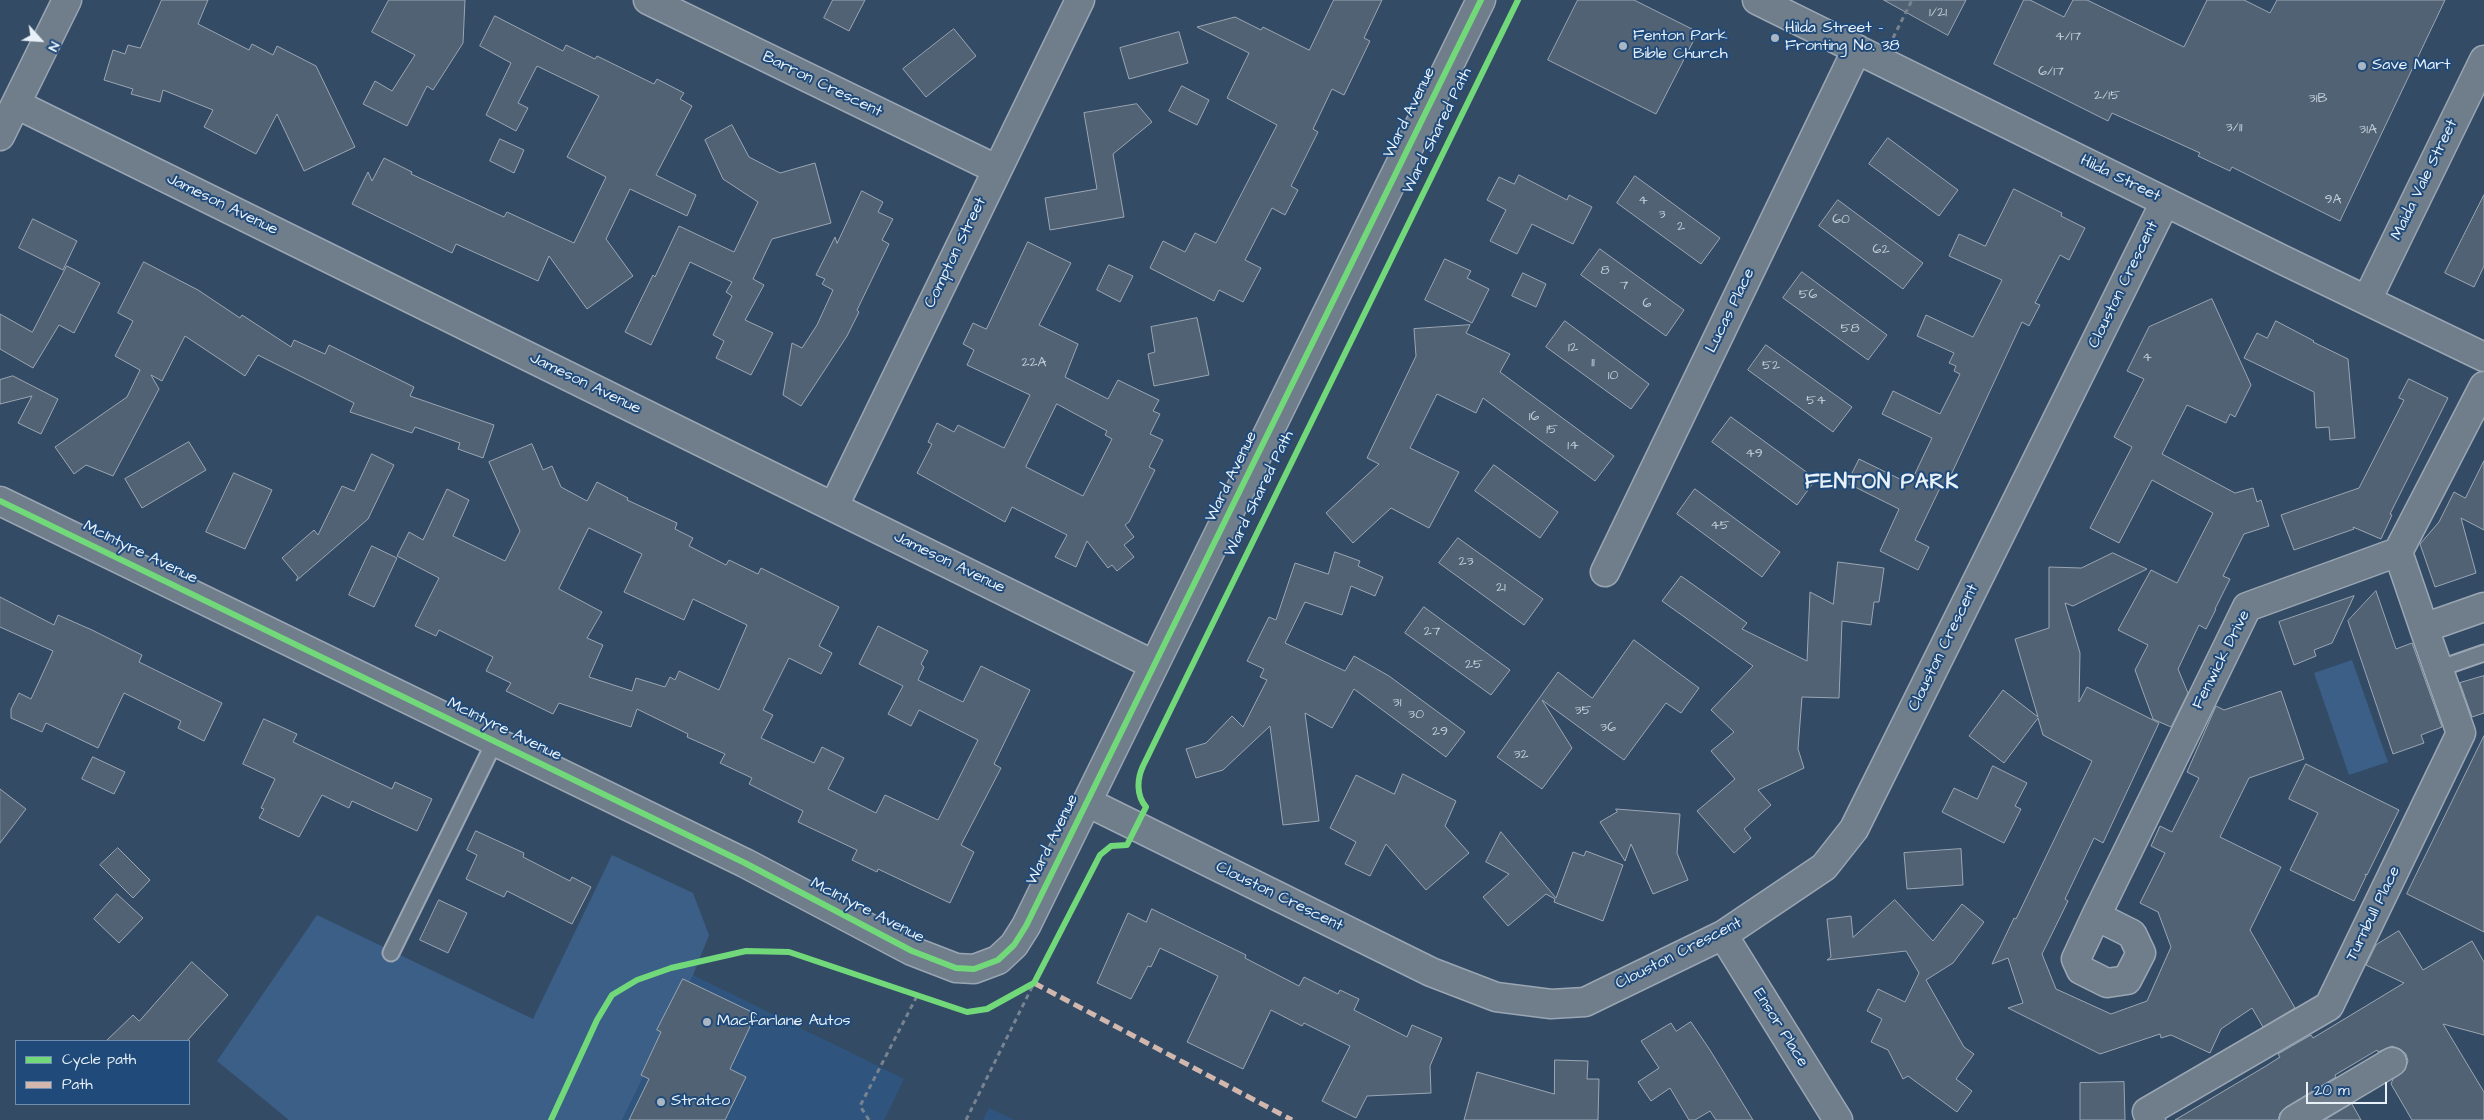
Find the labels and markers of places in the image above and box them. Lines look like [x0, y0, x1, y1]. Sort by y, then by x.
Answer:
place label: Hilda Street - Fronting No. 38 [1785, 19, 1900, 57]
place label: Fenton Park Bible Church [1633, 27, 1728, 65]
marker: Hilda Street - Fronting No. 38 [1769, 32, 1781, 44]
marker: Fenton Park Bible Church [1617, 40, 1629, 52]
place label: Save Mart [2372, 56, 2450, 76]
marker: Save Mart [2356, 60, 2368, 72]
place label: Macfarlane Autos [717, 1012, 851, 1032]
marker: Macfarlane Autos [701, 1016, 713, 1028]
place label: Stratco [671, 1092, 730, 1112]
marker: Stratco [655, 1096, 667, 1108]

